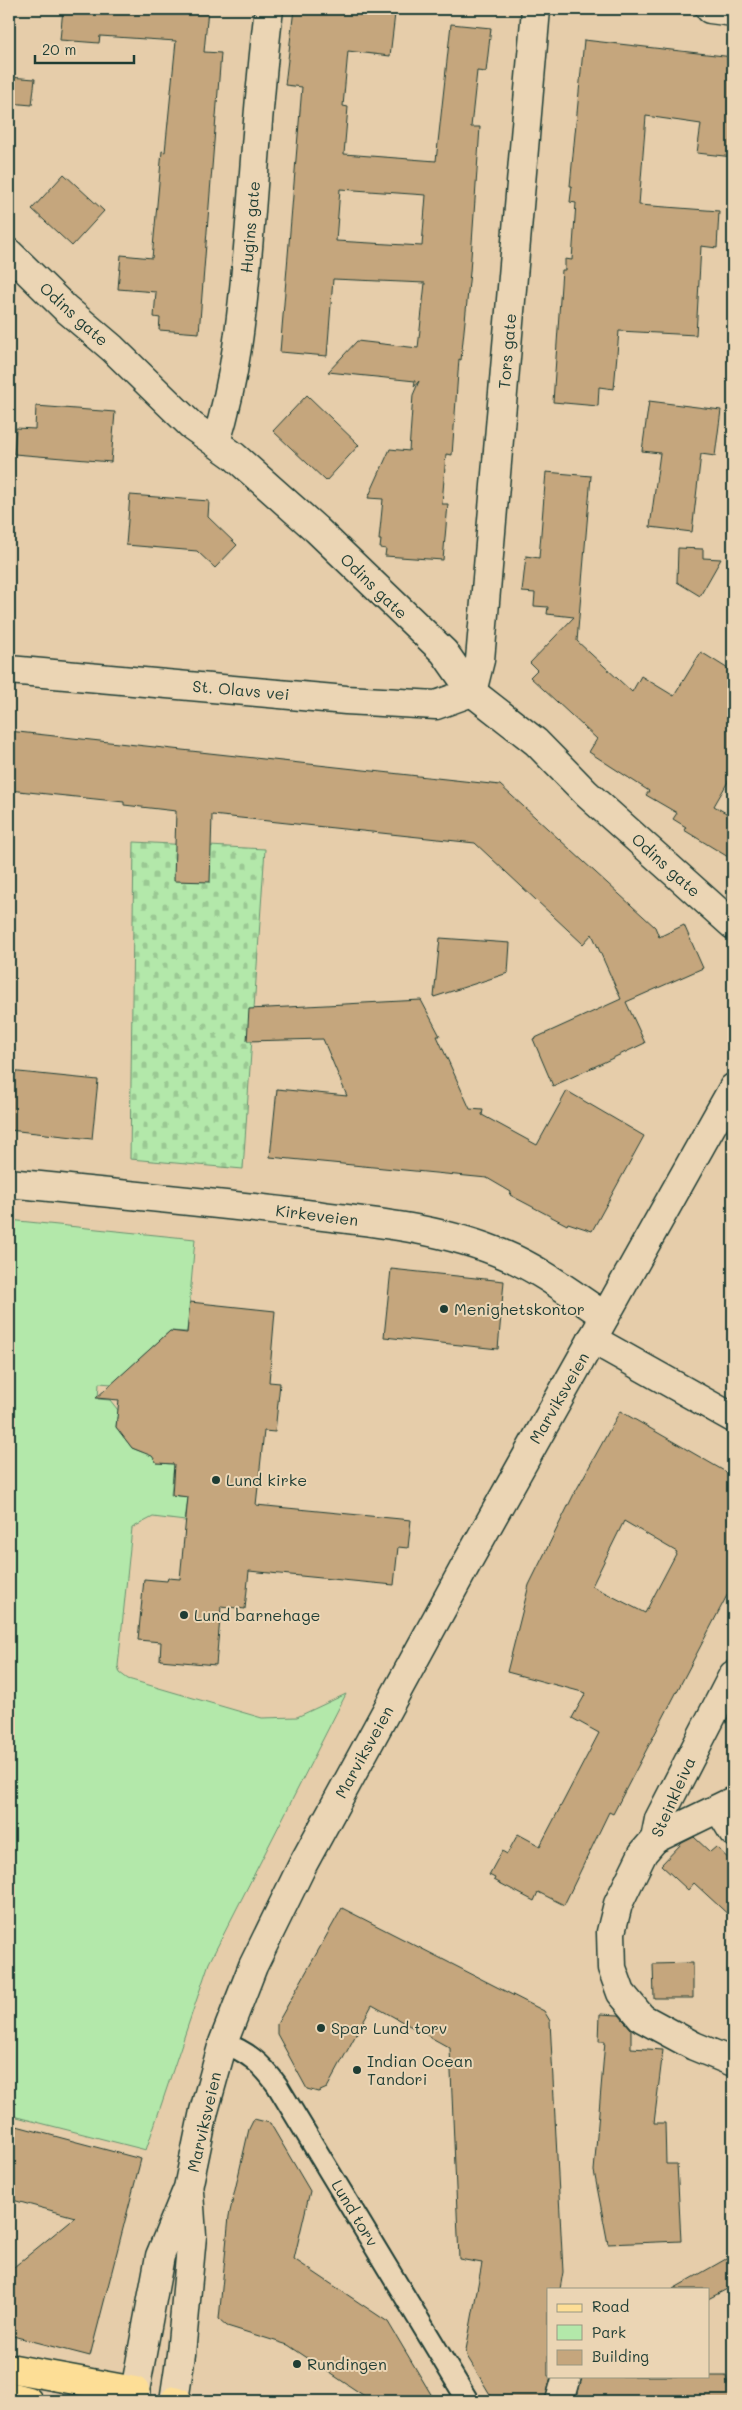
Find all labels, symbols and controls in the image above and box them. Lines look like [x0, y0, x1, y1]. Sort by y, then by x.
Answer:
scale bar [35, 32, 134, 64]
text: 20 m [42, 39, 76, 59]
street label: Hugins gate [235, 180, 264, 274]
street label: Odins gate [35, 277, 113, 350]
street label: Tors gate [493, 312, 520, 389]
street label: Odins gate [336, 548, 412, 623]
street label: St. Olavs vei [192, 675, 290, 704]
street label: Odins gate [627, 828, 705, 901]
street label: Kirkeveien [275, 1199, 360, 1230]
place label: Menighetskontor [454, 1298, 585, 1319]
marker: Menighetskontor [438, 1303, 450, 1315]
street label: Marviksveien [524, 1348, 593, 1447]
place label: Lund kirke [226, 1469, 307, 1490]
marker: Lund kirke [210, 1474, 222, 1486]
place label: Lund barnehage [194, 1604, 320, 1625]
marker: Lund barnehage [178, 1609, 190, 1621]
street label: Marviksveien [330, 1702, 398, 1802]
street label: Steinkleiva [646, 1753, 700, 1840]
place label: Spar Lund torv [331, 2017, 447, 2038]
marker: Spar Lund torv [315, 2022, 327, 2034]
place label: Indian Ocean Tandori [367, 2050, 473, 2089]
marker: Indian Ocean Tandori [351, 2064, 363, 2076]
street label: Marviksveien [182, 2070, 225, 2174]
street label: Lund torv [327, 2175, 384, 2250]
legend [547, 2288, 710, 2378]
text: Road [592, 2296, 629, 2316]
text: Park [592, 2322, 626, 2342]
text: Building [592, 2346, 649, 2366]
place label: Rundingen [307, 2353, 387, 2374]
marker: Rundingen [291, 2358, 303, 2370]

